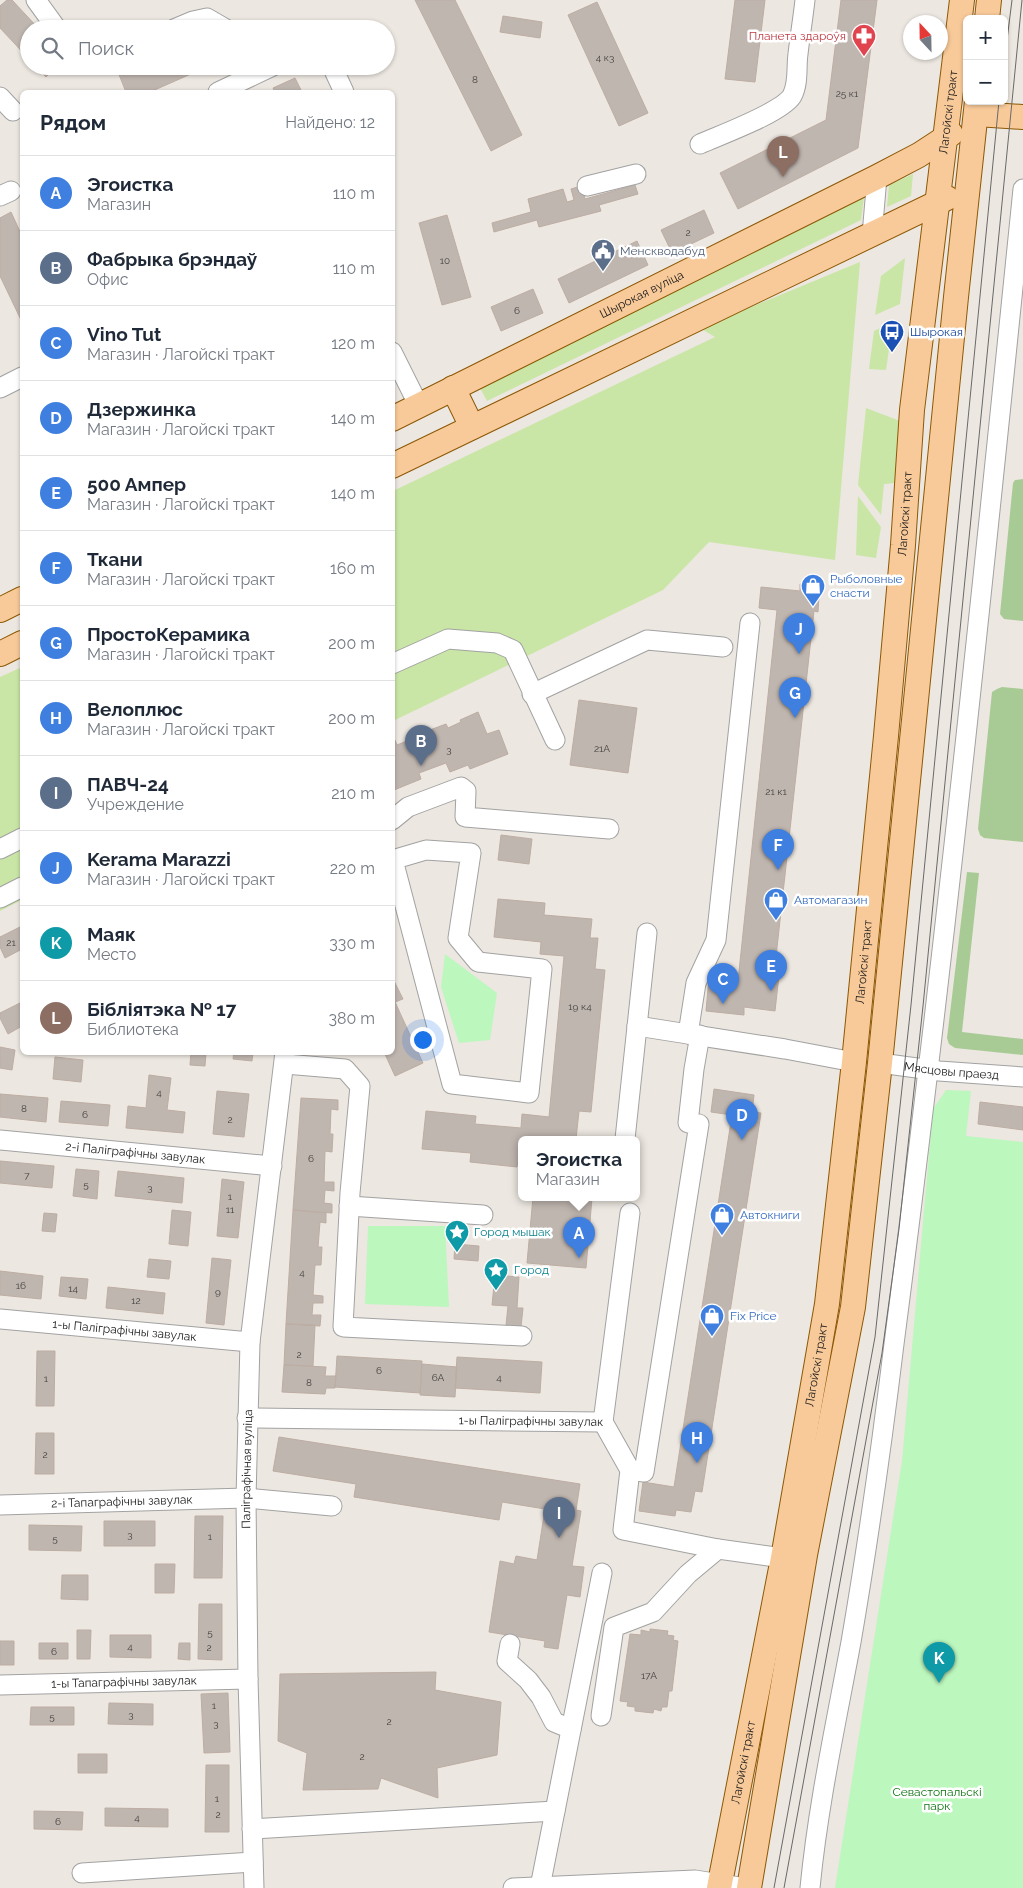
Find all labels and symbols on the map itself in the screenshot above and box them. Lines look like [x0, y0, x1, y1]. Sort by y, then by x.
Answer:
north arrow [903, 15, 948, 60]
pharmacy icon: Планета здароўя [851, 23, 877, 57]
place label: Планета здароўя [749, 29, 846, 43]
house number: 4 к3 [596, 52, 614, 63]
street label: Лагойскі тракт [936, 69, 960, 155]
house number: 8 [472, 74, 478, 85]
house number: 25 к1 [836, 88, 859, 99]
pin: L [767, 136, 799, 177]
house number: 2 [685, 227, 691, 238]
public building icon: Менскводабуд [590, 238, 616, 272]
place label: Менскводабуд [620, 244, 705, 258]
house number: 10 [440, 255, 450, 266]
street label: Шырокая вуліца [597, 268, 686, 321]
house number: 6 [514, 305, 520, 316]
bus stop icon: Шырокая [879, 319, 905, 353]
place label: Шырокая [910, 325, 963, 339]
street label: Лагойскі тракт [895, 471, 915, 557]
place label: Рыболовные снасти [830, 572, 903, 600]
shop icon: Рыболовные снасти [800, 573, 826, 607]
pin: J [783, 613, 815, 654]
pin: G [779, 677, 811, 718]
pin: B [405, 725, 437, 766]
house number: 21А [594, 743, 610, 754]
house number: 3 [446, 744, 452, 755]
house number: 21 к1 [765, 786, 787, 797]
pin: F [762, 829, 794, 870]
shop icon: Автомагазин [763, 887, 789, 921]
place label: Автомагазин [794, 893, 867, 907]
street label: Лагойскі тракт [853, 919, 875, 1005]
house number: 21 [6, 937, 16, 948]
pin: E [755, 950, 787, 991]
pin: C [707, 963, 739, 1004]
house number: 19 к4 [568, 1001, 592, 1012]
your location [410, 1027, 436, 1053]
street label: Мясцовы праезд [903, 1059, 1000, 1082]
house number: 4 [156, 1087, 162, 1098]
pin: D [726, 1099, 758, 1140]
house number: 8 [21, 1103, 27, 1114]
house number: 6 [82, 1109, 88, 1120]
house number: 2 [227, 1114, 233, 1125]
street label: 2-і Паліграфічны завулак [65, 1139, 206, 1167]
house number: 6 [308, 1153, 314, 1164]
house number: 7 [24, 1170, 30, 1181]
house number: 5 [83, 1179, 89, 1190]
house number: 3 [147, 1182, 153, 1193]
house number: 1 [228, 1191, 233, 1202]
shop icon: Автокниги [709, 1202, 735, 1236]
house number: 11 [226, 1204, 235, 1215]
place label: Автокниги [740, 1208, 800, 1222]
pin: A [563, 1217, 595, 1258]
place icon: Город мышак [444, 1219, 470, 1253]
place label: Город мышак [474, 1225, 551, 1239]
place icon: Город [483, 1257, 509, 1291]
place label: Город [514, 1263, 549, 1277]
house number: 4 [299, 1267, 305, 1278]
house number: 16 [16, 1280, 26, 1291]
house number: 14 [68, 1283, 78, 1294]
house number: 9 [215, 1286, 221, 1297]
house number: 12 [131, 1295, 141, 1306]
shop icon: Fix Price [699, 1303, 725, 1337]
place label: Fix Price [730, 1309, 777, 1323]
street label: 1-ы Паліграфічны завулак [52, 1317, 197, 1344]
street label: Лагойскі тракт [802, 1322, 831, 1408]
house number: 2 [296, 1349, 302, 1360]
house number: 6 [376, 1365, 382, 1376]
house number: 6А [432, 1372, 445, 1383]
house number: 4 [496, 1372, 502, 1383]
house number: 1 [44, 1373, 49, 1384]
house number: 8 [306, 1377, 312, 1388]
street label: Паліграфічная вуліца [239, 1409, 255, 1529]
street label: 1-ы Паліграфічны завулак [459, 1413, 603, 1429]
pin: H [681, 1422, 713, 1463]
house number: 2 [42, 1449, 48, 1460]
street label: 2-і Тапаграфічны завулак [51, 1493, 193, 1511]
pin: I [543, 1497, 575, 1538]
house number: 3 [127, 1529, 133, 1540]
house number: 1 [208, 1531, 213, 1542]
house number: 5 [52, 1533, 58, 1544]
house number: 5 [207, 1627, 213, 1638]
house number: 4 [127, 1641, 133, 1652]
house number: 2 [206, 1642, 212, 1653]
pin: K [923, 1642, 955, 1683]
house number: 6 [51, 1646, 57, 1657]
house number: 17А [641, 1670, 657, 1681]
street label: 1-ы Тапаграфічны завулак [51, 1673, 197, 1691]
house number: 1 [212, 1700, 217, 1711]
house number: 3 [128, 1709, 134, 1720]
house number: 5 [49, 1711, 55, 1722]
house number: 2 [386, 1716, 392, 1727]
house number: 3 [213, 1718, 219, 1729]
street label: Лагойскі тракт [728, 1719, 758, 1805]
house number: 2 [359, 1751, 365, 1762]
park label: Севастопальскі парк [892, 1785, 982, 1813]
house number: 1 [215, 1793, 220, 1804]
house number: 2 [215, 1809, 221, 1820]
house number: 4 [134, 1812, 140, 1823]
house number: 6 [55, 1816, 61, 1827]

